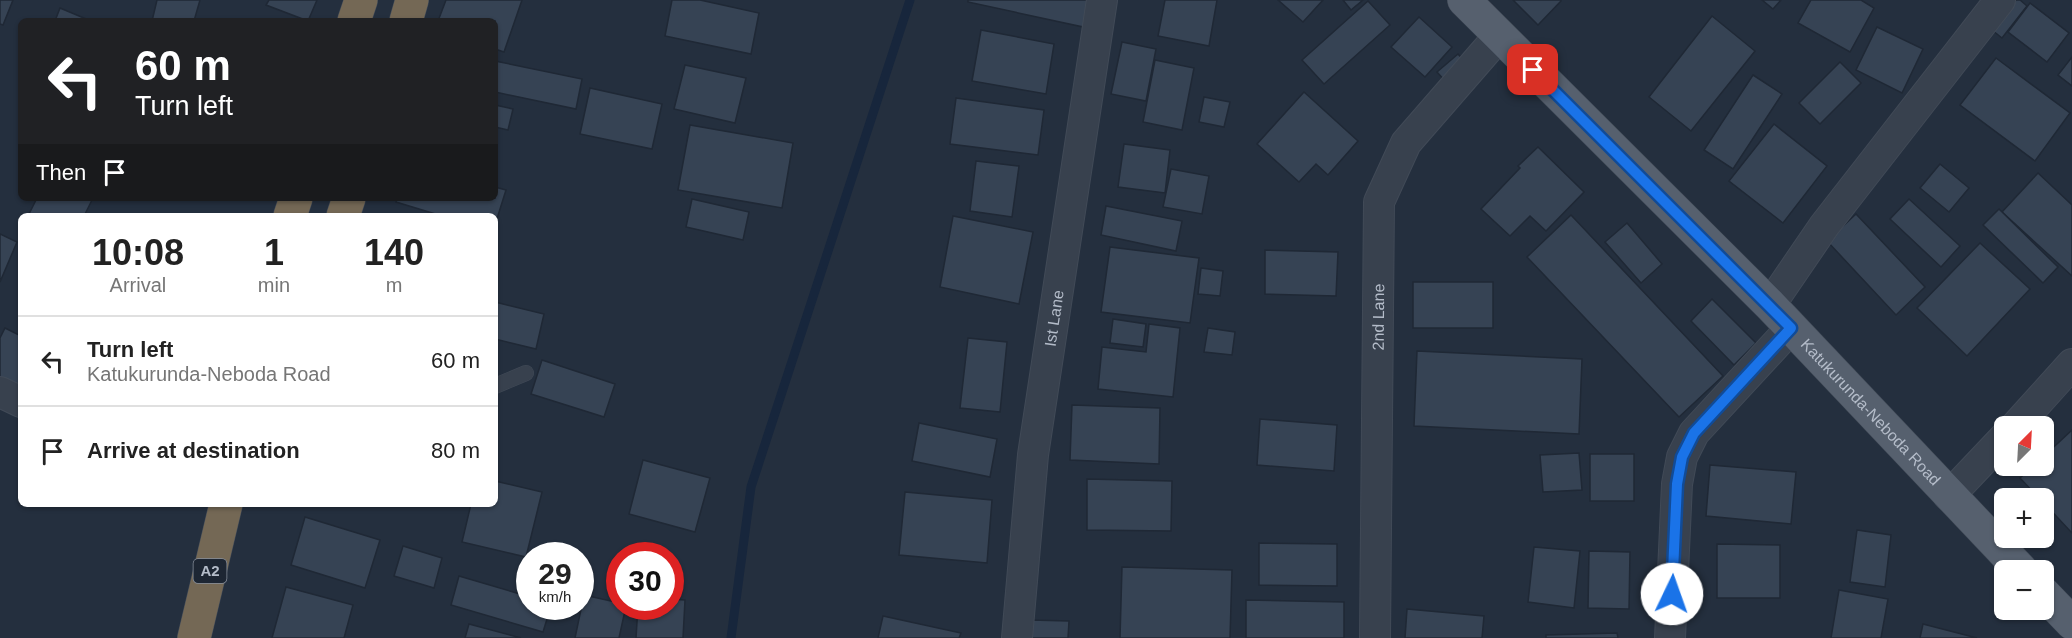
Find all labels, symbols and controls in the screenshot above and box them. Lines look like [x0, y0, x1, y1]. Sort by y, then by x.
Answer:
icon: left [36, 42, 114, 120]
text: 60 m [135, 42, 231, 89]
pin [1507, 44, 1558, 95]
icon: arrive [1516, 53, 1549, 86]
text: Turn left [135, 91, 233, 121]
icon: arrive [98, 156, 131, 189]
text: Then [36, 160, 86, 185]
text: 10:08 [92, 232, 184, 273]
text: 1 [264, 232, 284, 273]
text: 140 [364, 232, 424, 273]
text: Arrival [110, 274, 166, 296]
text: min [258, 274, 290, 296]
text: m [386, 274, 402, 296]
street label: 2nd Lane [1370, 283, 1387, 350]
street label: Ist Lane [1042, 289, 1067, 348]
street label: Katukurunda-Neboda Road [1797, 335, 1944, 489]
text: Turn left [87, 337, 173, 362]
icon: left [36, 345, 69, 378]
text: 60 m [431, 348, 480, 373]
text: Katukurunda-Neboda Road [87, 363, 331, 385]
north arrow [1994, 416, 2054, 476]
map controls [1994, 416, 2054, 620]
icon: arrive [36, 435, 69, 468]
text: Arrive at destination [87, 438, 300, 463]
text: 80 m [431, 438, 480, 463]
button: + [1994, 488, 2054, 548]
speed limit sign: 30 [606, 542, 684, 620]
text: 29 [538, 557, 572, 590]
road number: A2 [194, 559, 226, 583]
button: − [1994, 560, 2054, 620]
position arrow [1640, 562, 1704, 626]
text: km/h [539, 588, 571, 605]

